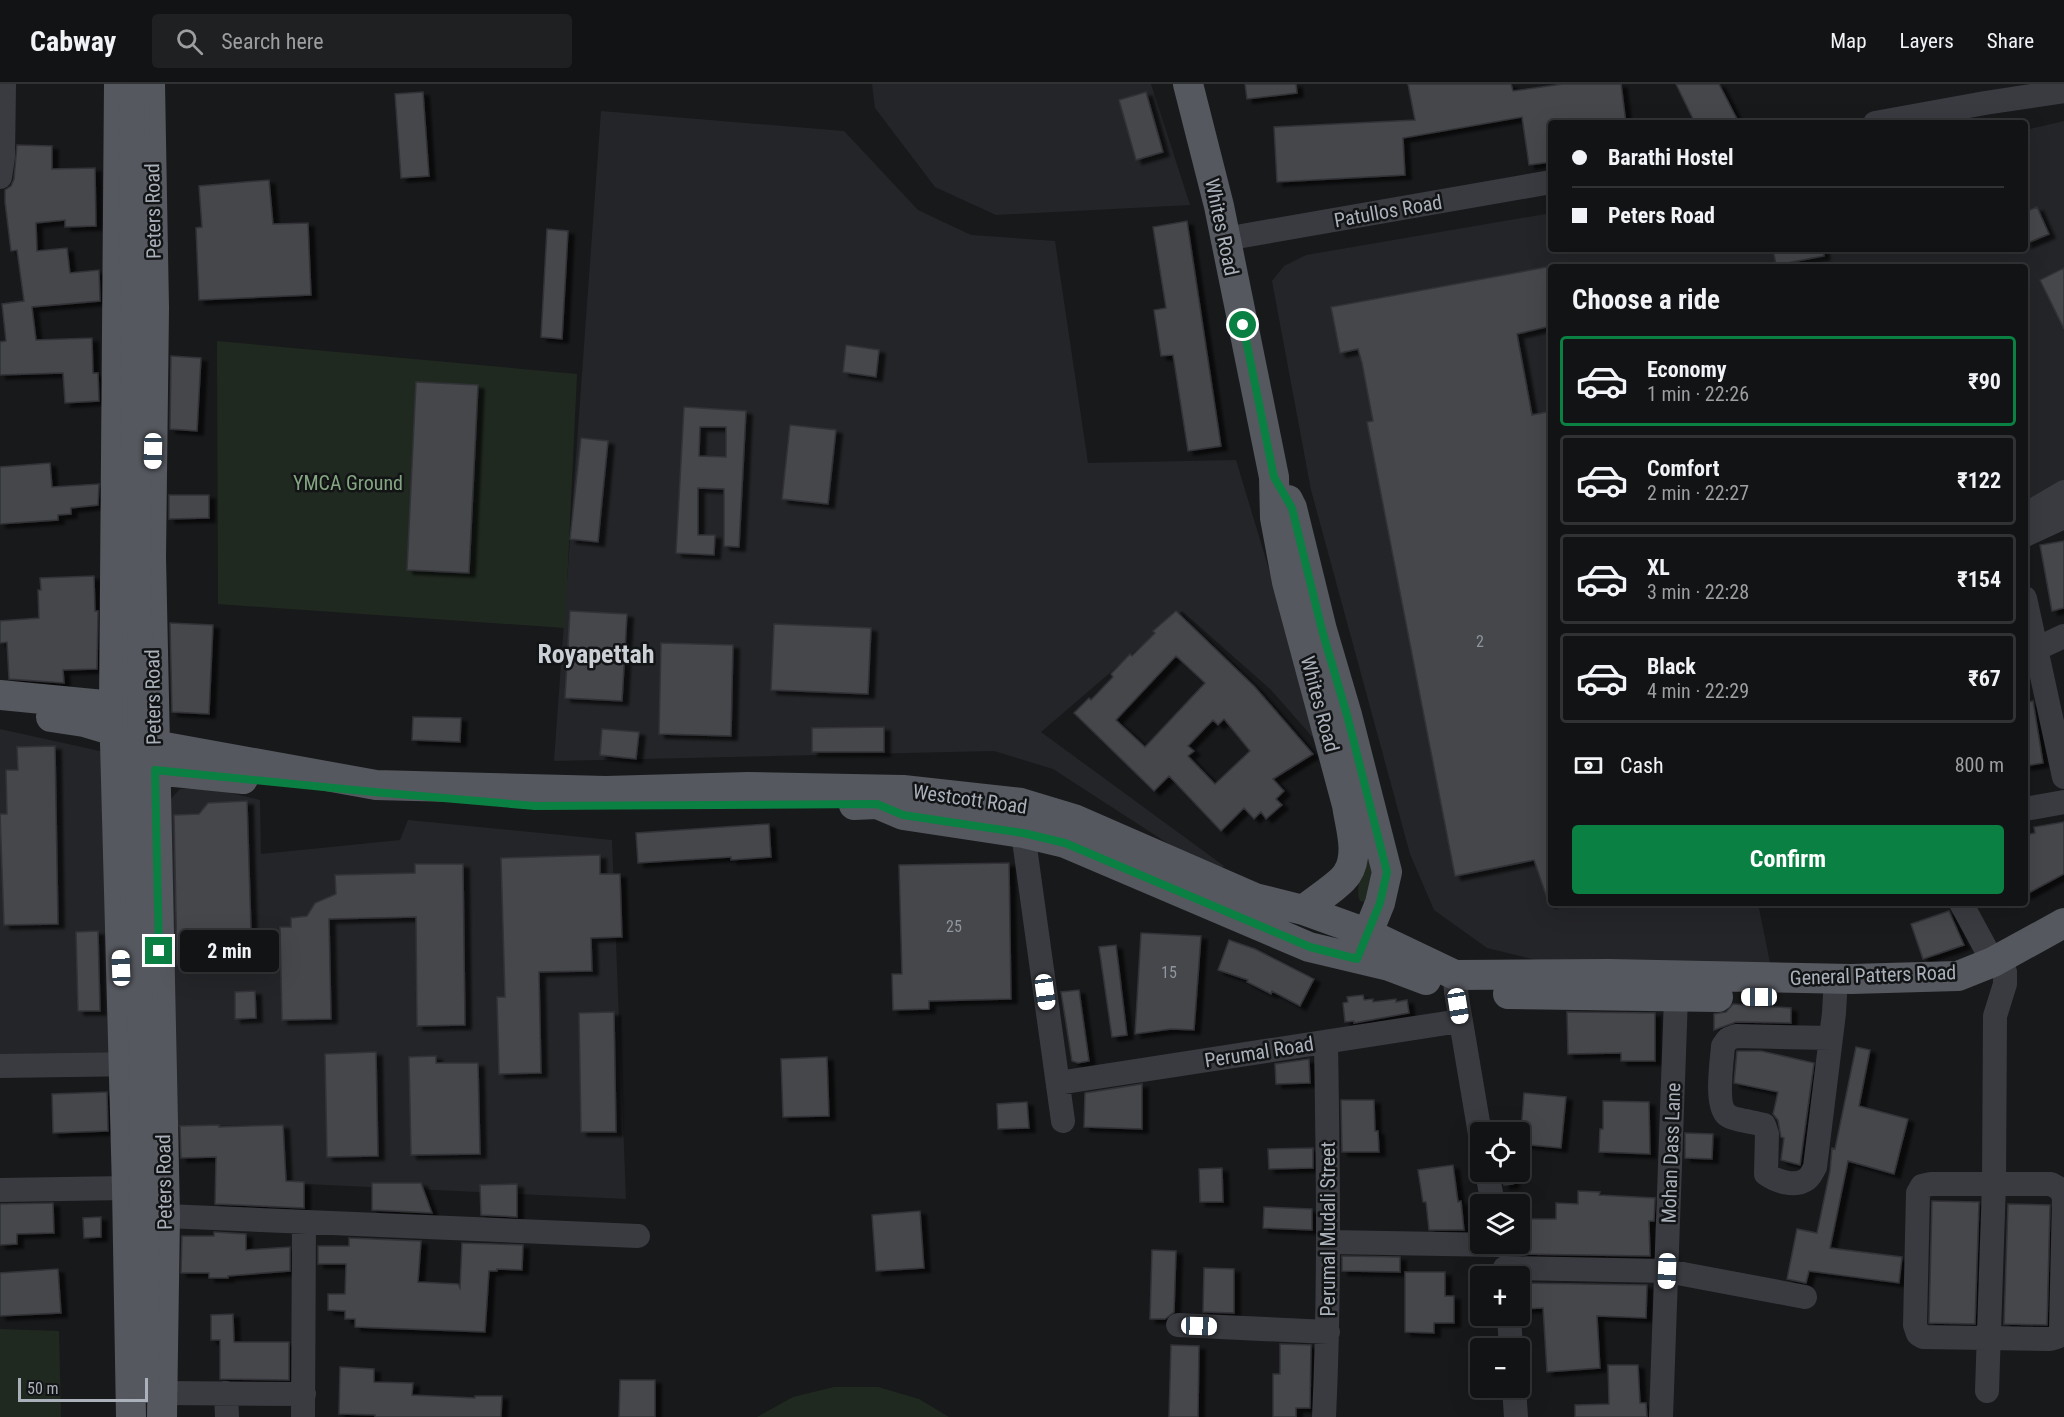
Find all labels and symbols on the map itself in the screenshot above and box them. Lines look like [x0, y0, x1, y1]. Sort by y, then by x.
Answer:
street label: Peters Road [140, 163, 166, 259]
street label: Whites Road [1200, 176, 1244, 278]
street label: Patullos Road [1332, 190, 1444, 232]
route start [1229, 311, 1256, 338]
car [144, 433, 162, 469]
park label: YMCA Ground [293, 471, 403, 495]
house number: 2 [1476, 632, 1484, 651]
district label: Royapettah [537, 639, 655, 669]
street label: Peters Road [140, 649, 166, 745]
street label: Whites Road [1296, 653, 1344, 755]
street label: Westcott Road [911, 779, 1029, 819]
house number: 25 [946, 917, 962, 936]
callout: 2 min [180, 930, 279, 972]
route end [145, 937, 172, 964]
car [111, 950, 131, 986]
street label: General Patters Road [1789, 960, 1957, 990]
house number: 15 [1161, 963, 1177, 982]
car [1034, 973, 1056, 1011]
car [1446, 987, 1470, 1025]
car [1741, 988, 1777, 1006]
street label: Perumal Road [1203, 1032, 1315, 1072]
street label: Mohan Dass Lane [1657, 1082, 1685, 1224]
street label: Peters Road [151, 1134, 177, 1230]
street label: Perumal Mudali Street [1316, 1142, 1340, 1316]
car [1657, 1253, 1677, 1289]
car [1181, 1316, 1217, 1336]
scale bar [18, 1375, 148, 1402]

